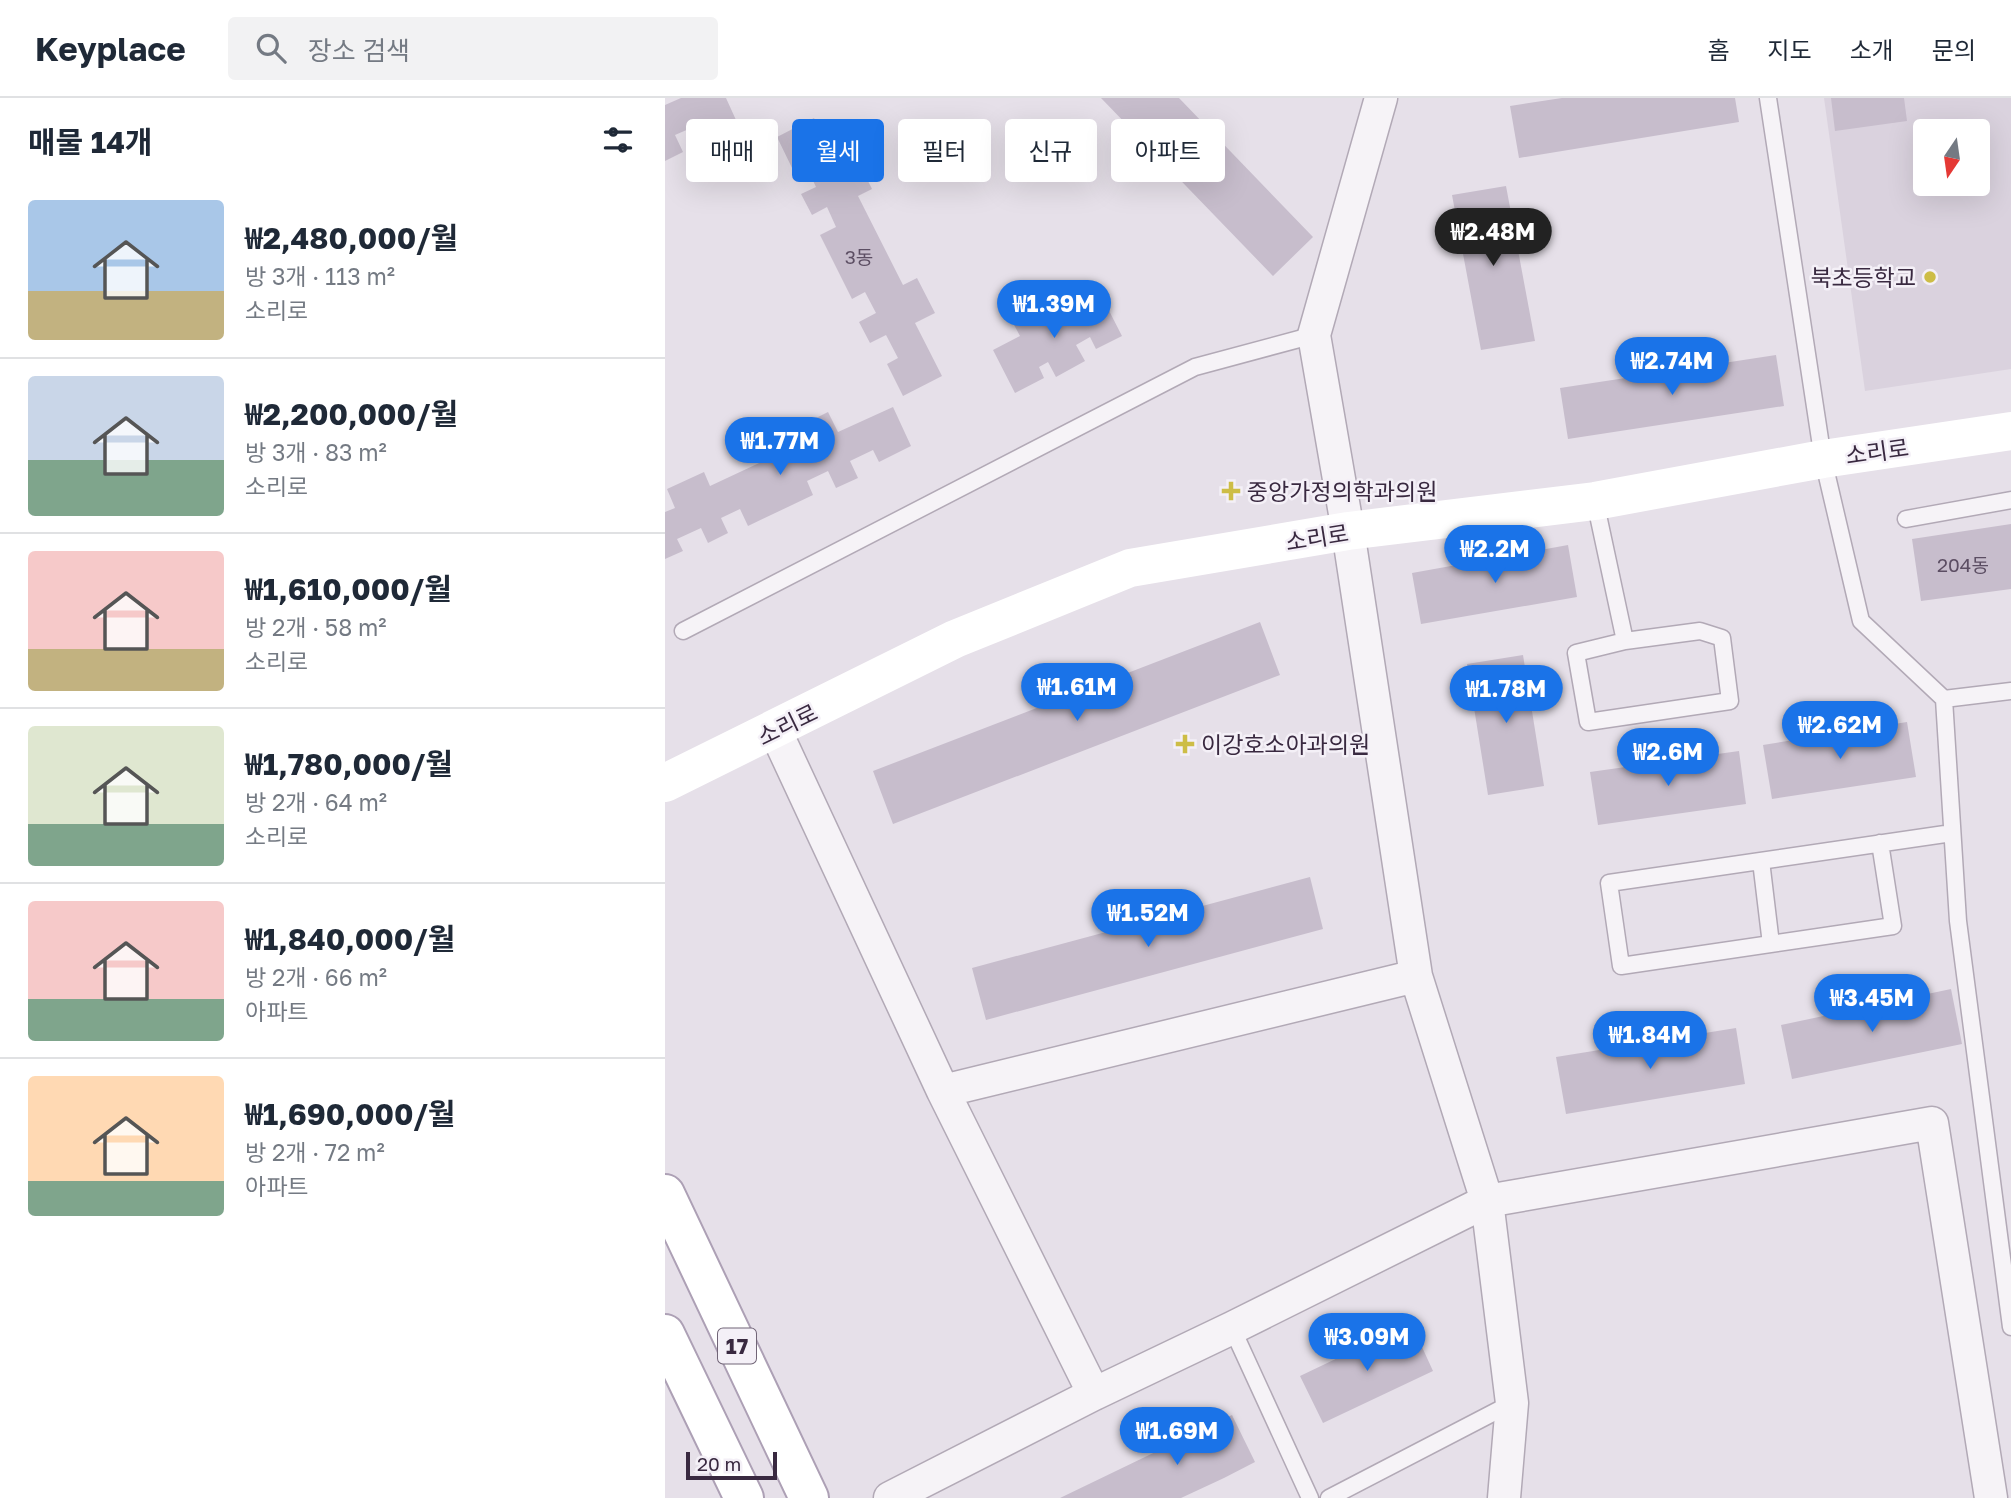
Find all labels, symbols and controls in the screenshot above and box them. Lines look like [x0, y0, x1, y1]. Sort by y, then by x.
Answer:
search box [228, 17, 718, 80]
text: Keyplace [35, 29, 186, 68]
icon: search [252, 29, 290, 67]
text: 장소 검색 [308, 35, 410, 66]
text: 홈 [1707, 35, 1729, 64]
text: 지도 [1767, 35, 1812, 64]
text: 소개 [1850, 35, 1894, 64]
text: 문의 [1932, 35, 1976, 64]
chip: 매매 [686, 119, 778, 182]
chip: 월세 [792, 119, 884, 182]
chip: 필터 [898, 119, 991, 182]
chip: 신규 [1005, 119, 1097, 182]
chip: 아파트 [1111, 119, 1225, 182]
north arrow [1913, 119, 1990, 196]
map controls [1913, 119, 1990, 196]
icon: filters [599, 121, 637, 159]
text: 매물 14개 [28, 124, 153, 160]
pin: ₩2.48M [1436, 208, 1550, 268]
text: ₩2.48M [1451, 217, 1535, 245]
text: ₩2,480,000/월 [245, 220, 458, 256]
icon: home [84, 228, 168, 312]
house number: 3동 [845, 245, 873, 268]
text: 방 3개 · 113 m² [245, 262, 395, 290]
place label: 북초등학교 [1810, 263, 1916, 291]
marker: 북초등학교 [1922, 269, 1938, 285]
pin: ₩1.39M [997, 280, 1111, 340]
text: ₩1.39M [1013, 289, 1095, 317]
text: 소리로 [245, 296, 308, 324]
pin: ₩2.74M [1615, 338, 1729, 397]
text: ₩2.74M [1631, 346, 1713, 374]
text: ₩2,200,000/월 [245, 396, 458, 432]
icon: home [84, 404, 168, 488]
pin: ₩1.77M [723, 418, 837, 477]
text: ₩1.77M [741, 426, 819, 454]
street label: 소리로 [1844, 433, 1910, 469]
text: 방 3개 · 83 m² [245, 438, 387, 466]
text: 소리로 [245, 472, 308, 500]
place label: 중앙가정의학과의원 [1247, 477, 1437, 505]
marker: 중앙가정의학과의원 [1221, 481, 1241, 501]
street label: 소리로 [1283, 518, 1351, 556]
pin: ₩2.2M [1446, 526, 1544, 585]
text: ₩2.2M [1460, 534, 1530, 562]
house number: 204동 [1937, 553, 1989, 576]
text: ₩1,610,000/월 [245, 571, 452, 607]
icon: home [84, 579, 168, 663]
text: 방 2개 · 58 m² [245, 613, 387, 641]
text: 소리로 [245, 647, 308, 675]
pin: ₩1.61M [1020, 664, 1134, 723]
pin: ₩1.78M [1449, 666, 1563, 725]
text: ₩1.61M [1037, 672, 1117, 700]
text: ₩1.78M [1466, 674, 1546, 702]
street label: 소리로 [752, 698, 822, 750]
pin: ₩2.62M [1783, 702, 1897, 761]
text: ₩2.62M [1798, 710, 1882, 738]
pin: ₩2.6M [1619, 728, 1717, 788]
place label: 이강호소아과의원 [1201, 730, 1370, 758]
marker: 이강호소아과의원 [1175, 734, 1195, 754]
text: ₩2.6M [1633, 737, 1703, 765]
text: ₩1,780,000/월 [245, 746, 453, 782]
icon: home [84, 754, 168, 838]
text: 방 2개 · 64 m² [245, 788, 387, 816]
text: 소리로 [245, 822, 308, 850]
pin: ₩1.52M [1091, 890, 1205, 949]
text: ₩1.52M [1107, 898, 1189, 926]
text: ₩1,840,000/월 [245, 921, 455, 957]
icon: home [84, 929, 168, 1013]
text: 방 2개 · 66 m² [245, 963, 387, 991]
pin: ₩3.45M [1815, 974, 1929, 1034]
text: ₩3.45M [1830, 983, 1914, 1011]
text: 아파트 [245, 997, 308, 1025]
pin: ₩1.84M [1593, 1012, 1707, 1071]
text: ₩1.84M [1609, 1020, 1691, 1048]
text: ₩1,690,000/월 [245, 1096, 455, 1132]
icon: home [84, 1104, 168, 1188]
text: 방 2개 · 72 m² [245, 1138, 385, 1166]
text: 아파트 [245, 1172, 308, 1200]
pin: ₩3.09M [1310, 1314, 1424, 1373]
text: ₩3.09M [1325, 1322, 1410, 1350]
road number: 17 [718, 1328, 756, 1364]
pin: ₩1.69M [1120, 1408, 1234, 1467]
text: ₩1.69M [1136, 1416, 1218, 1444]
scale bar [686, 1449, 777, 1481]
text: 20 m [697, 1452, 741, 1475]

